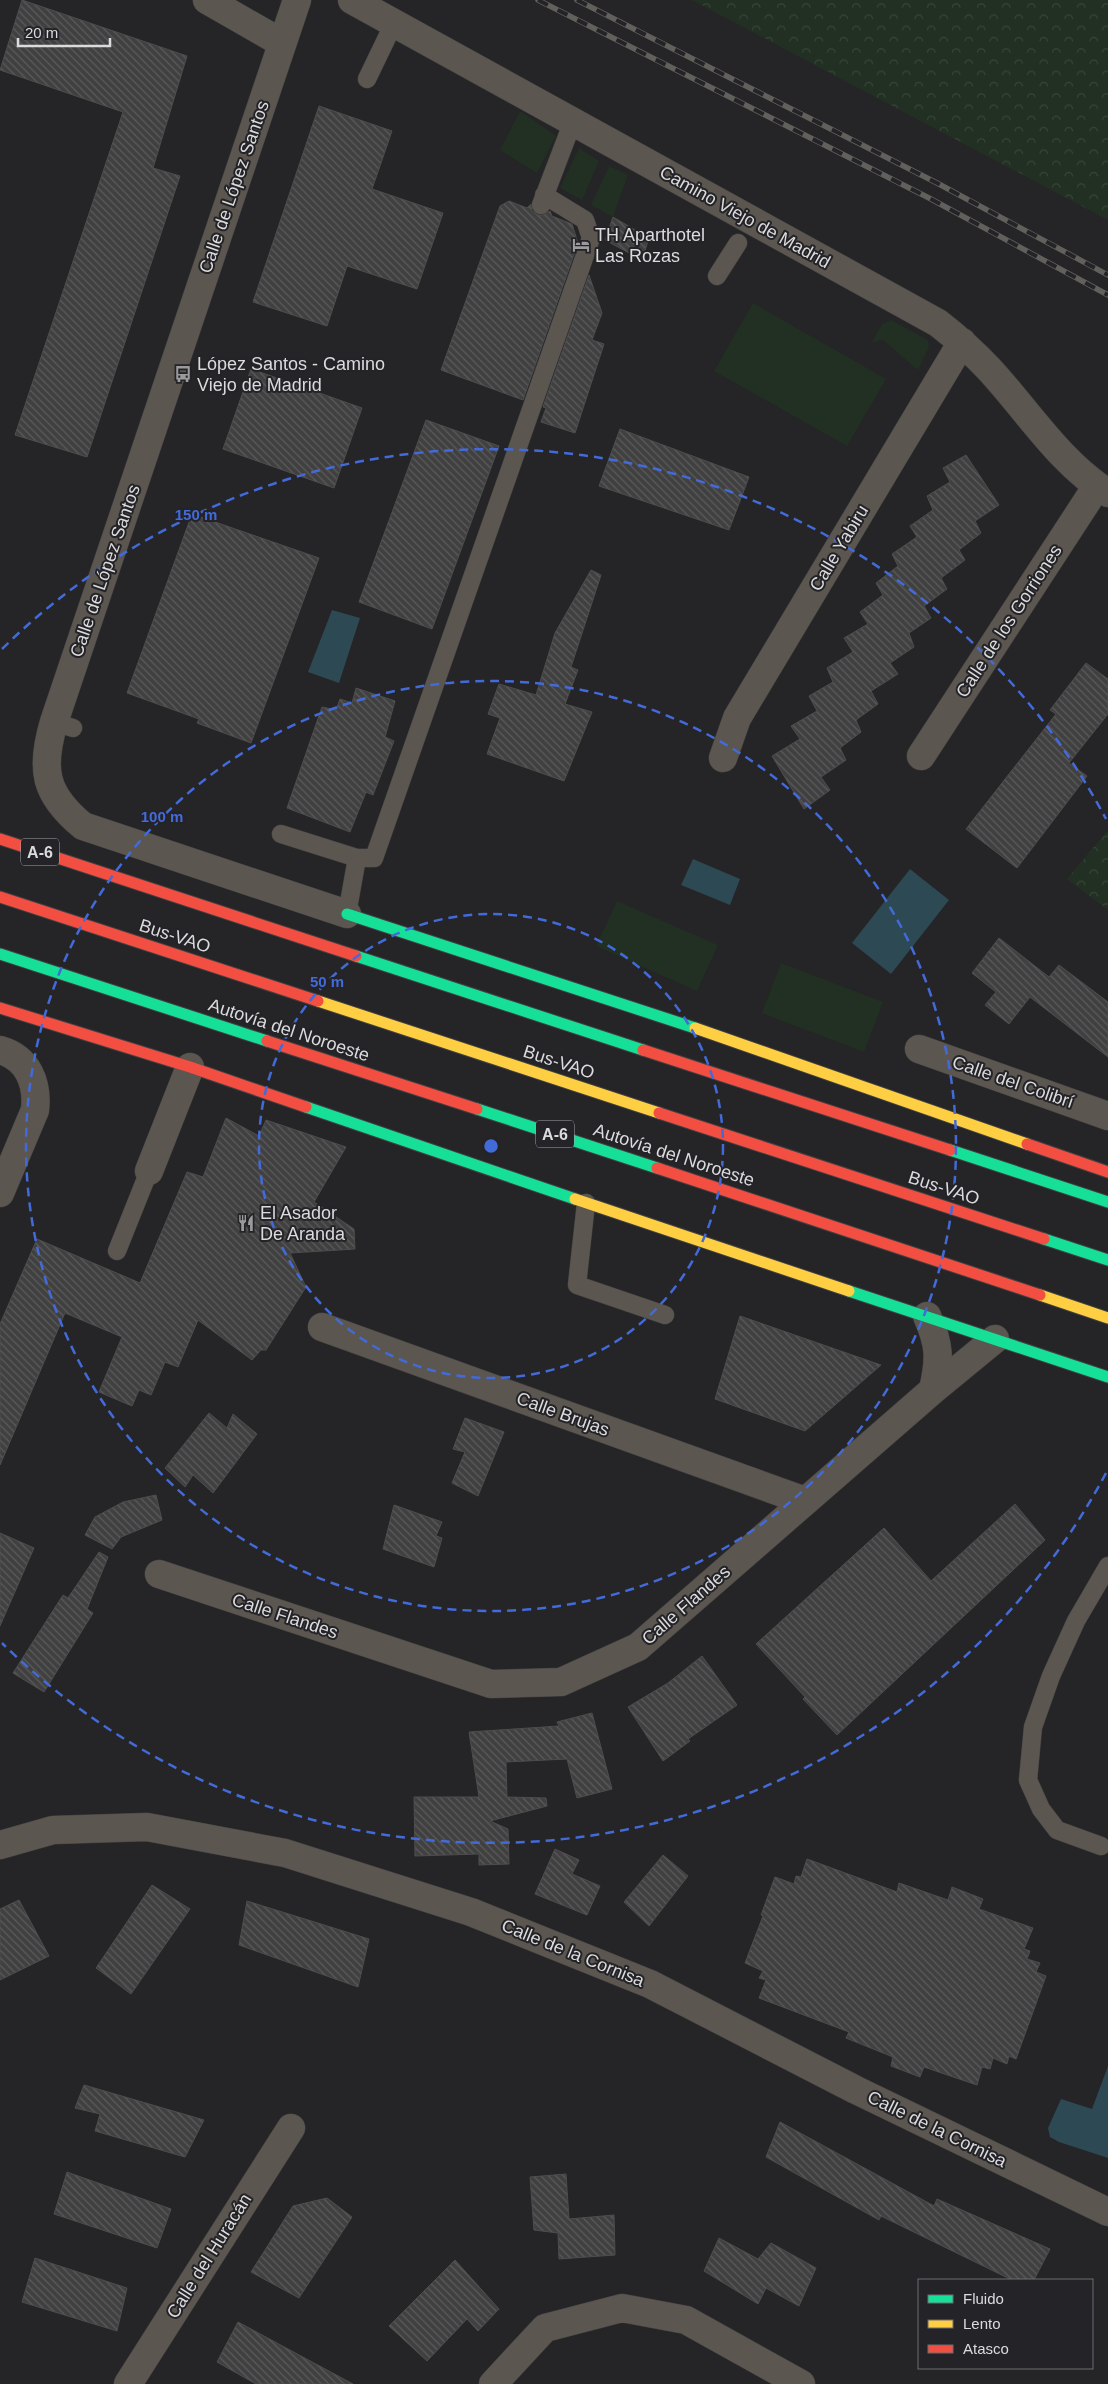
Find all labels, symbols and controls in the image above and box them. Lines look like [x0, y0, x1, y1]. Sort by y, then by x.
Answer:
scale bar [18, 15, 110, 47]
text: 20 m [25, 24, 58, 41]
street label: Calle de López Santos [195, 98, 273, 276]
street label: Camino Viejo de Madrid [656, 162, 834, 272]
place label: TH Aparthotel Las Rozas [595, 225, 705, 266]
hotel icon: TH Aparthotel Las Rozas [571, 235, 591, 255]
place label: López Santos - Camino Viejo de Madrid [197, 354, 385, 395]
bus stop icon: López Santos - Camino Viejo de Madrid [173, 364, 193, 384]
street label: Calle de López Santos [66, 482, 144, 660]
street label: Calle Yabiru [806, 502, 872, 594]
text: 150 m [175, 506, 217, 523]
street label: Calle de los Gorriones [952, 541, 1066, 701]
text: 100 m [141, 808, 183, 825]
road number: A-6 [21, 839, 59, 866]
street label: Bus-VAO [137, 915, 213, 957]
text: 50 m [310, 973, 344, 990]
street label: Autovía del Noroeste [206, 995, 372, 1065]
street label: Bus-VAO [521, 1041, 597, 1083]
street label: Calle del Colibrí [950, 1052, 1076, 1112]
road number: A-6 [536, 1120, 574, 1148]
street label: Autovía del Noroeste [591, 1120, 757, 1190]
centre of rings [482, 1137, 500, 1155]
street label: Bus-VAO [906, 1167, 982, 1209]
place label: El Asador De Aranda [260, 1203, 346, 1244]
restaurant icon: El Asador De Aranda [236, 1213, 256, 1233]
street label: Calle Brujas [514, 1388, 612, 1440]
street label: Calle Flandes [638, 1561, 734, 1649]
street label: Calle Flandes [230, 1589, 340, 1643]
street label: Calle de la Cornisa [499, 1915, 648, 1991]
street label: Calle de la Cornisa [864, 2087, 1011, 2172]
street label: Calle del Huracán [163, 2190, 255, 2322]
legend [918, 2279, 1093, 2369]
text: Fluido [963, 2290, 1004, 2307]
text: Lento [963, 2315, 1001, 2332]
text: Atasco [963, 2340, 1009, 2357]

